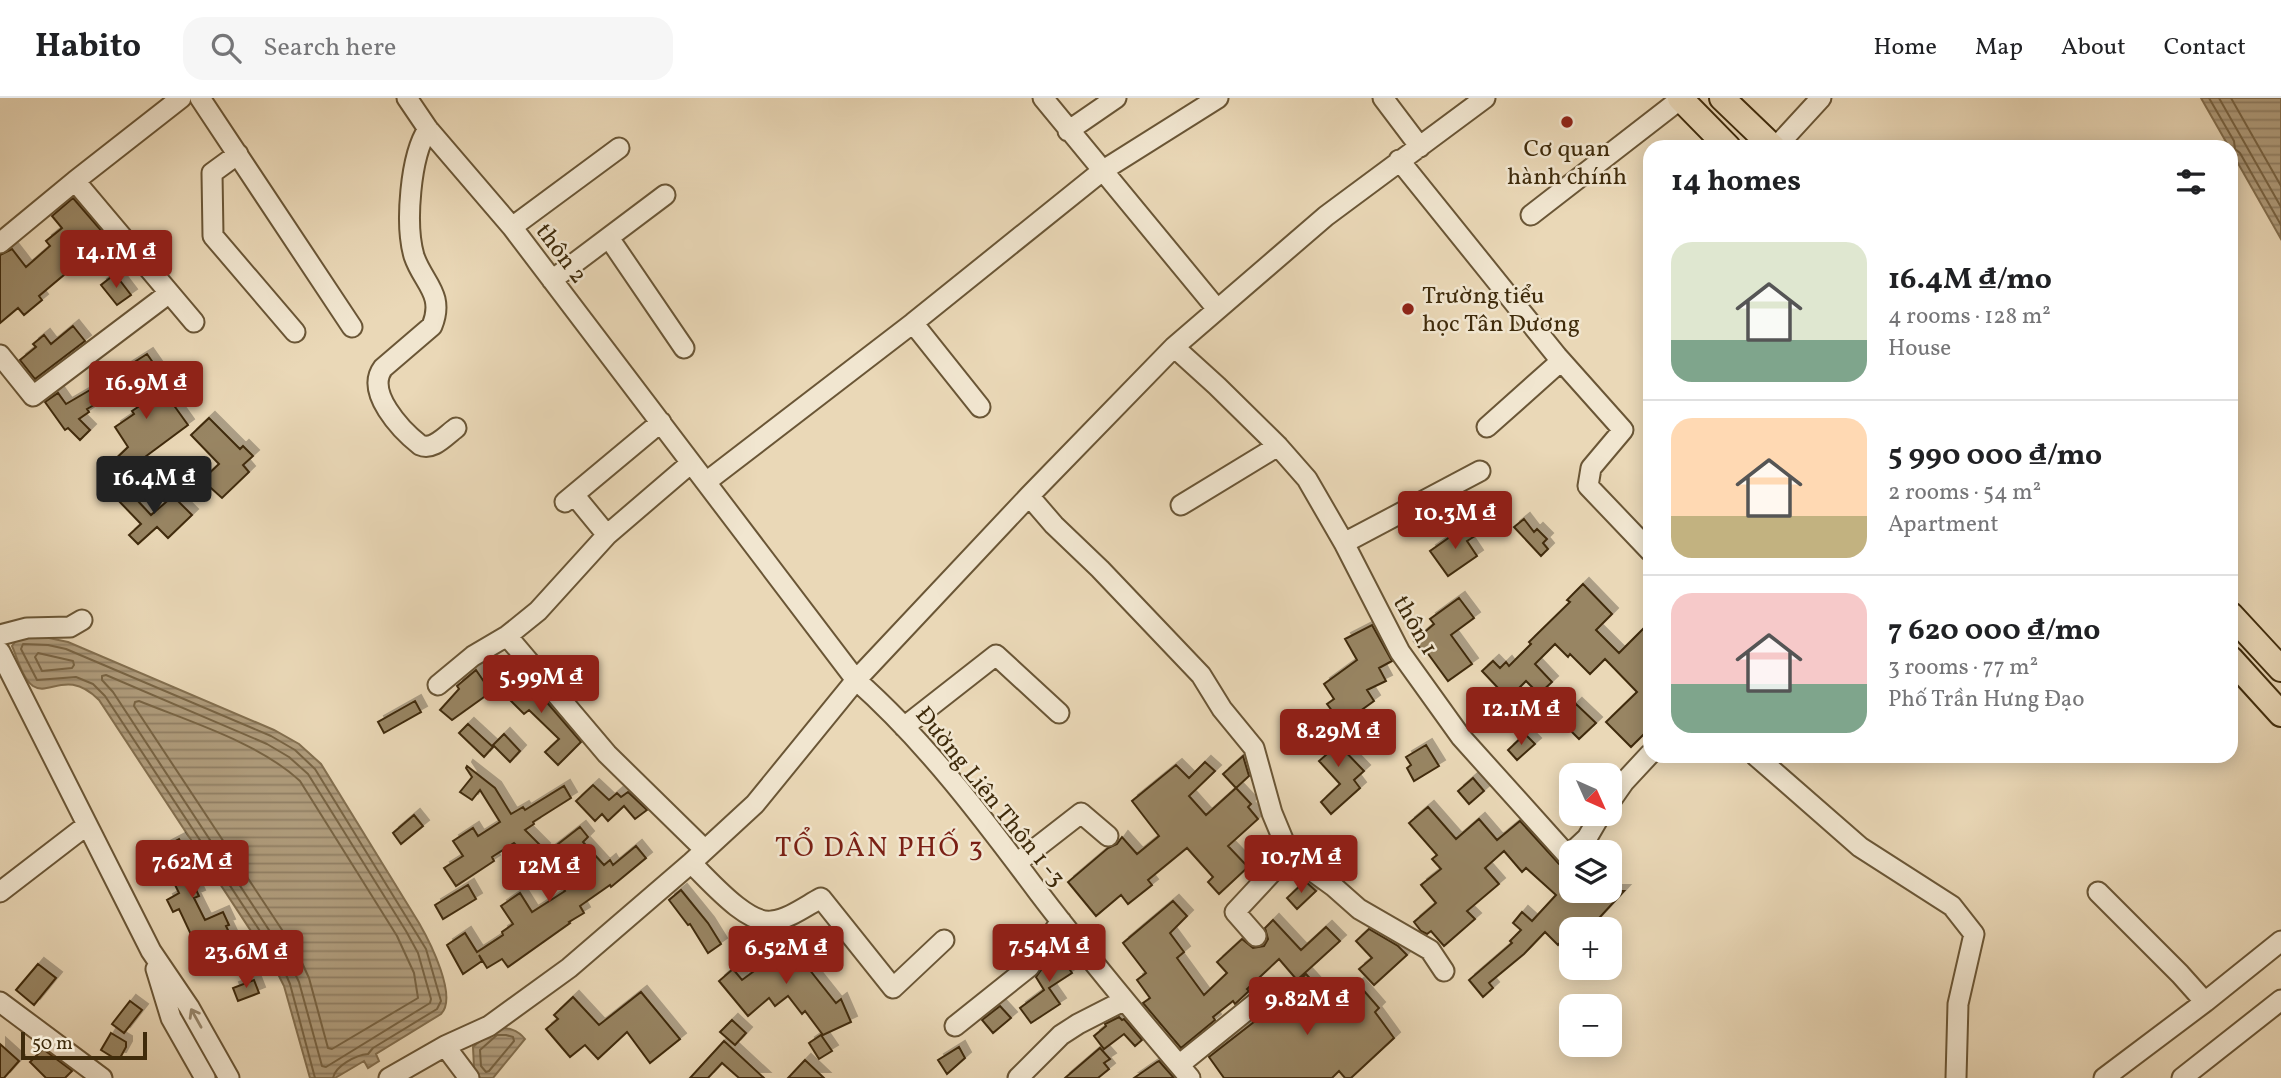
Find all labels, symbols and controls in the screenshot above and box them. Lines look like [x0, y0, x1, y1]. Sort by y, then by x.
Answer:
search box [183, 17, 673, 80]
text: Habito [35, 25, 141, 71]
icon: search [207, 29, 245, 67]
text: Search here [263, 30, 396, 66]
text: Home [1873, 31, 1937, 65]
text: Map [1975, 31, 2023, 65]
text: About [2061, 31, 2126, 65]
text: Contact [2164, 31, 2246, 65]
marker: Cơ quan hành chính [1559, 114, 1575, 130]
place label: Cơ quan hành chính [1507, 133, 1627, 195]
text: 14 homes [1671, 161, 1801, 203]
icon: filters [2172, 163, 2210, 201]
street label: thôn 2 [527, 217, 594, 291]
pin: 14.1M ₫ [51, 230, 181, 290]
text: 14.1M ₫ [76, 237, 156, 269]
text: 16.4M ₫/mo [1888, 259, 2052, 301]
icon: home [1727, 270, 1811, 354]
place label: Trường tiểu học Tân Dương [1422, 280, 1580, 342]
marker: Trường tiểu học Tân Dương [1400, 301, 1416, 317]
text: 4 rooms · 128 m² [1888, 301, 2051, 333]
text: House [1888, 333, 1951, 365]
pin: 16.9M ₫ [81, 362, 211, 421]
text: 16.9M ₫ [105, 368, 187, 400]
text: 5 990 000 ₫/mo [1888, 435, 2102, 477]
icon: home [1727, 446, 1811, 530]
pin: 16.4M ₫ [89, 456, 219, 516]
text: 16.4M ₫ [112, 463, 196, 495]
text: 2 rooms · 54 m² [1888, 477, 2041, 509]
pin: 10.3M ₫ [1390, 491, 1520, 551]
text: 10.3M ₫ [1414, 498, 1496, 530]
text: Apartment [1888, 509, 1999, 541]
street label: thôn 1 [1384, 590, 1445, 662]
text: 7 620 000 ₫/mo [1888, 610, 2100, 652]
icon: home [1727, 621, 1811, 705]
text: 3 rooms · 77 m² [1888, 652, 2038, 684]
pin: 5.99M ₫ [476, 656, 606, 715]
text: 5.99M ₫ [499, 662, 583, 694]
text: Phố Trần Hưng Đạo [1888, 684, 2085, 716]
pin: 12.1M ₫ [1456, 688, 1586, 747]
text: 12.1M ₫ [1482, 694, 1560, 726]
street label: Đường Liên Thôn 1 -3 [906, 700, 1073, 894]
pin: 8.29M ₫ [1273, 710, 1403, 769]
text: 8.29M ₫ [1296, 716, 1380, 748]
north arrow [1559, 763, 1622, 826]
map controls [1559, 763, 1622, 1057]
district label: TỔ DÂN PHỐ 3 [775, 827, 985, 868]
pin: 10.7M ₫ [1236, 836, 1366, 895]
pin: 7.62M ₫ [127, 840, 257, 900]
button: layers [1559, 840, 1622, 903]
text: 10.7M ₫ [1260, 842, 1342, 874]
pin: 12M ₫ [500, 844, 598, 904]
text: 7.62M ₫ [152, 847, 232, 879]
text: 12M ₫ [518, 851, 580, 883]
button: + [1559, 917, 1622, 980]
pin: 7.54M ₫ [984, 924, 1114, 984]
pin: 6.52M ₫ [721, 926, 851, 986]
pin: 23.6M ₫ [181, 930, 311, 990]
text: 7.54M ₫ [1009, 931, 1089, 963]
text: 6.52M ₫ [745, 933, 827, 965]
text: 23.6M ₫ [204, 937, 288, 969]
pin: 9.82M ₫ [1242, 978, 1372, 1037]
text: 9.82M ₫ [1265, 984, 1349, 1016]
button: − [1559, 994, 1622, 1057]
one-way arrow [189, 1009, 203, 1029]
scale bar [21, 1029, 147, 1061]
text: 50 m [32, 1031, 73, 1057]

